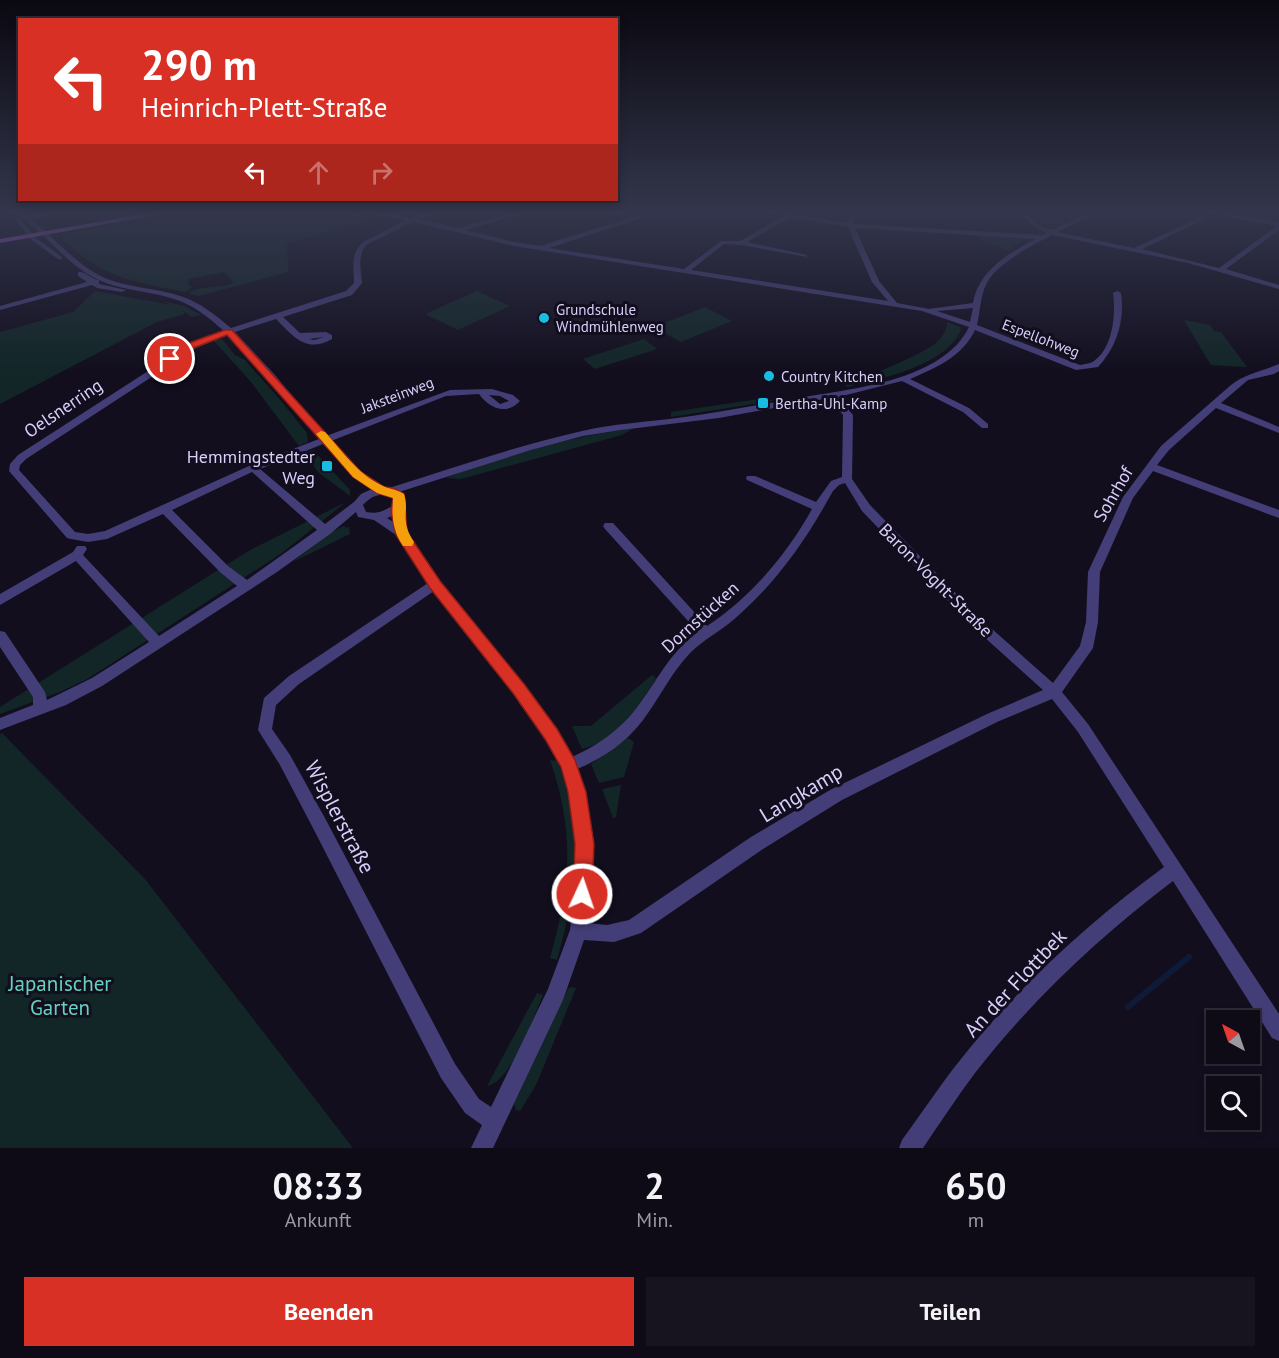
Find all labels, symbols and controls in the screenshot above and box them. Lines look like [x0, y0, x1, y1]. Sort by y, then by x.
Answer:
text: 290 m [141, 37, 257, 92]
icon: left [42, 42, 120, 120]
text: Heinrich-Plett-Straße [141, 90, 388, 124]
icon: left [239, 156, 272, 189]
icon: ahead [302, 156, 335, 189]
icon: right [365, 156, 398, 189]
place label: Grundschule Windmühlenweg [556, 300, 664, 336]
marker: Grundschule Windmühlenweg [537, 311, 551, 325]
street label: Espellohweg [1000, 315, 1082, 361]
pin [144, 333, 195, 384]
icon: arrive [153, 342, 186, 375]
place label: Country Kitchen [781, 367, 883, 386]
marker: Country Kitchen [762, 369, 776, 383]
street label: Jaksteinweg [357, 372, 436, 418]
street label: Oelsnerring [19, 373, 107, 443]
place label: Bertha-Uhl-Kamp [775, 394, 887, 413]
marker: Bertha-Uhl-Kamp [756, 396, 770, 410]
place label: Hemmingstedter Weg [187, 445, 315, 489]
marker: Hemmingstedter Weg [320, 459, 334, 473]
street label: Sohrhof [1088, 461, 1139, 526]
street label: Baron-Voght-Straße [874, 518, 998, 642]
street label: Dornstücken [657, 576, 743, 658]
street label: Wisplerstraße [299, 756, 381, 878]
street label: Langkamp [754, 758, 848, 828]
position arrow [550, 862, 614, 926]
street label: An der Flottbek [958, 923, 1072, 1043]
park label: Japanischer Garten [7, 970, 112, 1021]
north arrow [1206, 1010, 1260, 1064]
map controls [1206, 1010, 1260, 1130]
button: search [1206, 1076, 1260, 1130]
text: 08:33 [273, 1162, 364, 1209]
text: 2 [644, 1162, 665, 1209]
text: 650 [945, 1162, 1007, 1209]
text: Ankunft [285, 1207, 352, 1233]
text: Min. [636, 1207, 673, 1233]
text: m [968, 1207, 984, 1233]
button: Beenden [24, 1277, 634, 1346]
button: Teilen [646, 1277, 1255, 1346]

